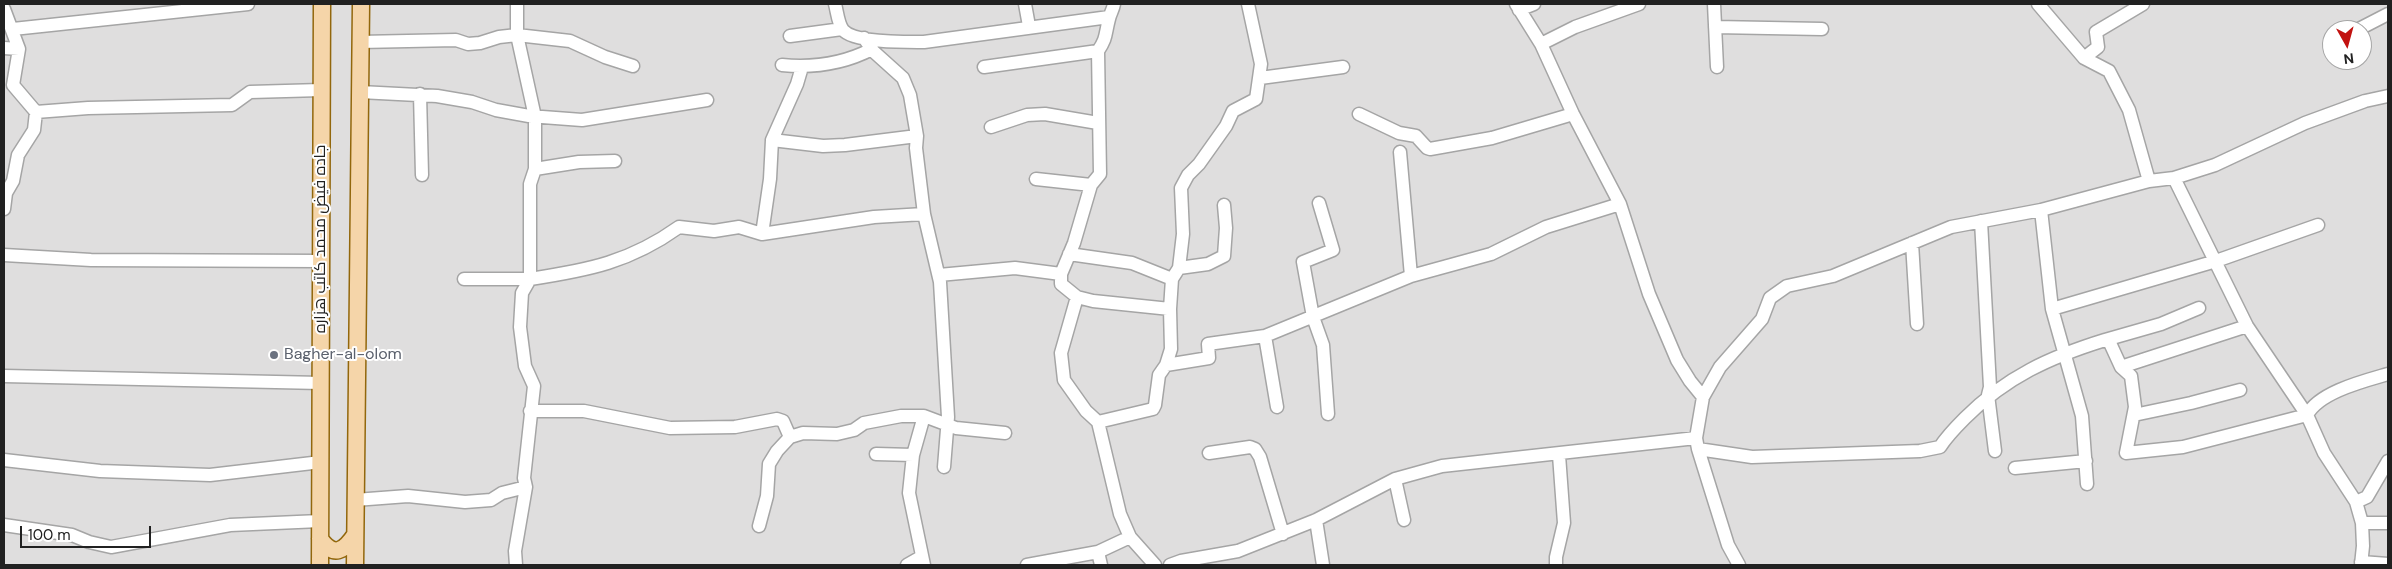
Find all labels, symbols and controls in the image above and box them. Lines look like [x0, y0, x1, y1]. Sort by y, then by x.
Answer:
north arrow [2322, 20, 2372, 70]
text: N [2343, 49, 2355, 68]
street label: جاده فیض محمد کاتب هزاره [311, 145, 331, 333]
place label: Bagher-al-olom [284, 345, 402, 365]
marker: Bagher-al-olom [268, 349, 280, 361]
scale bar [22, 516, 154, 548]
text: 100 m [28, 525, 71, 545]

